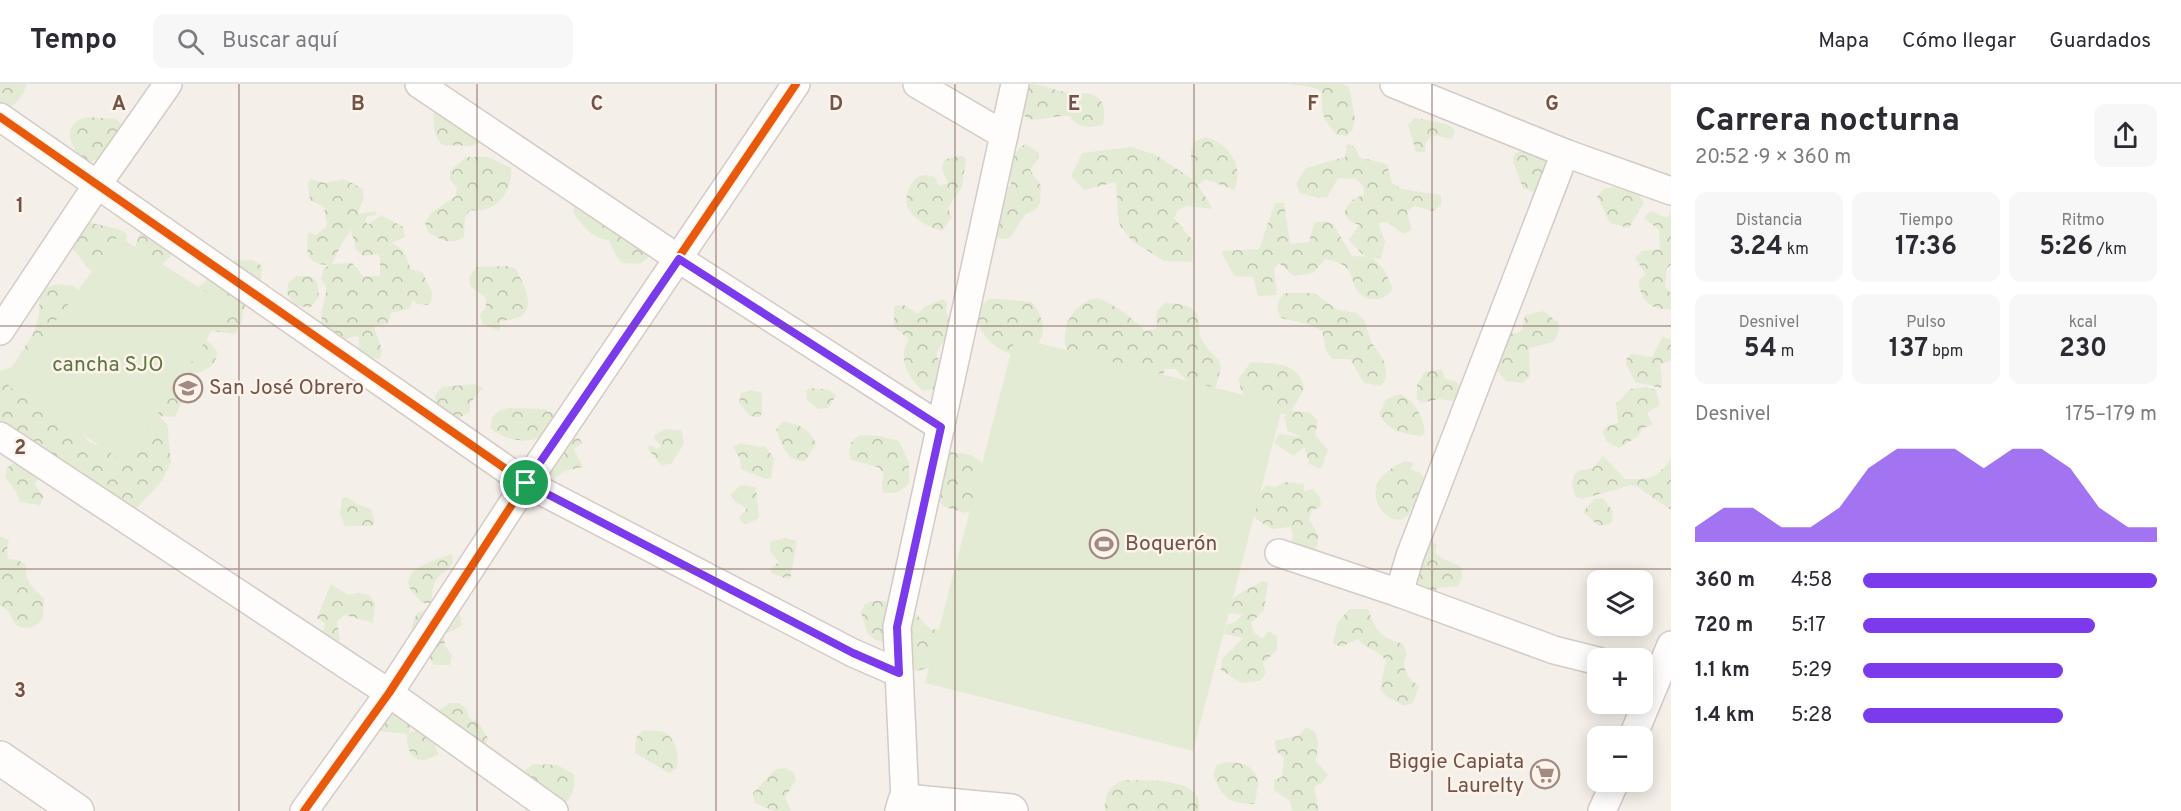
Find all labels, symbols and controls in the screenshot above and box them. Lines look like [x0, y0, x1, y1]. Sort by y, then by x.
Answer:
search box [153, 14, 573, 68]
text: Tempo [30, 23, 117, 59]
icon: search [174, 25, 207, 58]
text: Buscar aquí [222, 28, 338, 55]
text: Mapa [1818, 28, 1869, 55]
text: Cómo llegar [1902, 28, 2016, 55]
text: Guardados [2049, 28, 2151, 55]
text: A [112, 92, 126, 118]
text: B [351, 92, 365, 118]
text: C [591, 92, 603, 118]
text: D [829, 92, 843, 118]
text: E [1068, 92, 1080, 118]
text: F [1307, 92, 1319, 118]
text: G [1545, 92, 1559, 118]
text: Carrera nocturna [1695, 101, 1960, 143]
button: share [2094, 104, 2157, 167]
text: 20:52 · 9 × 360 m [1695, 145, 1851, 171]
text: 1 [16, 194, 24, 220]
text: Distancia [1736, 211, 1802, 231]
text: Tiempo [1899, 211, 1953, 231]
text: Ritmo [2062, 211, 2104, 231]
text: 3.24 [1729, 231, 1783, 264]
text: 17:36 [1895, 231, 1957, 264]
text: 5:26 [2039, 231, 2093, 264]
text: km [1783, 240, 1809, 260]
text: /km [2093, 240, 2127, 260]
text: Desnivel [1739, 313, 1799, 333]
text: Pulso [1906, 313, 1946, 333]
text: kcal [2069, 313, 2097, 333]
text: 54 [1744, 333, 1777, 366]
text: 137 [1889, 333, 1928, 366]
text: 230 [2059, 333, 2107, 366]
text: m [1777, 342, 1794, 362]
text: bpm [1928, 342, 1963, 362]
park label: cancha SJO [52, 352, 164, 379]
school or university icon: San José Obrero [172, 372, 204, 404]
place label: San José Obrero [209, 375, 364, 402]
text: Desnivel [1695, 402, 1771, 428]
text: 175–179 m [2065, 402, 2157, 428]
text: 2 [14, 436, 26, 462]
pin [500, 457, 551, 508]
icon: arrive [509, 466, 542, 499]
sports icon: Boquerón [1088, 528, 1120, 560]
place label: Boquerón [1125, 531, 1217, 558]
text: 360 m [1695, 568, 1755, 594]
text: 4:58 [1791, 568, 1833, 594]
map controls [1587, 570, 1653, 792]
button: layers [1587, 570, 1653, 636]
text: 720 m [1695, 613, 1753, 639]
text: 5:17 [1791, 613, 1826, 639]
button: + [1587, 648, 1653, 714]
text: 1.1 km [1695, 658, 1750, 684]
text: 5:29 [1791, 658, 1832, 684]
text: 3 [14, 679, 26, 705]
text: 1.4 km [1695, 703, 1755, 729]
text: 5:28 [1791, 703, 1832, 729]
button: − [1587, 726, 1653, 792]
place label: Biggie Capiata Laurelty [1388, 749, 1524, 800]
supermarket icon: Biggie Capiata Laurelty [1529, 758, 1561, 790]

